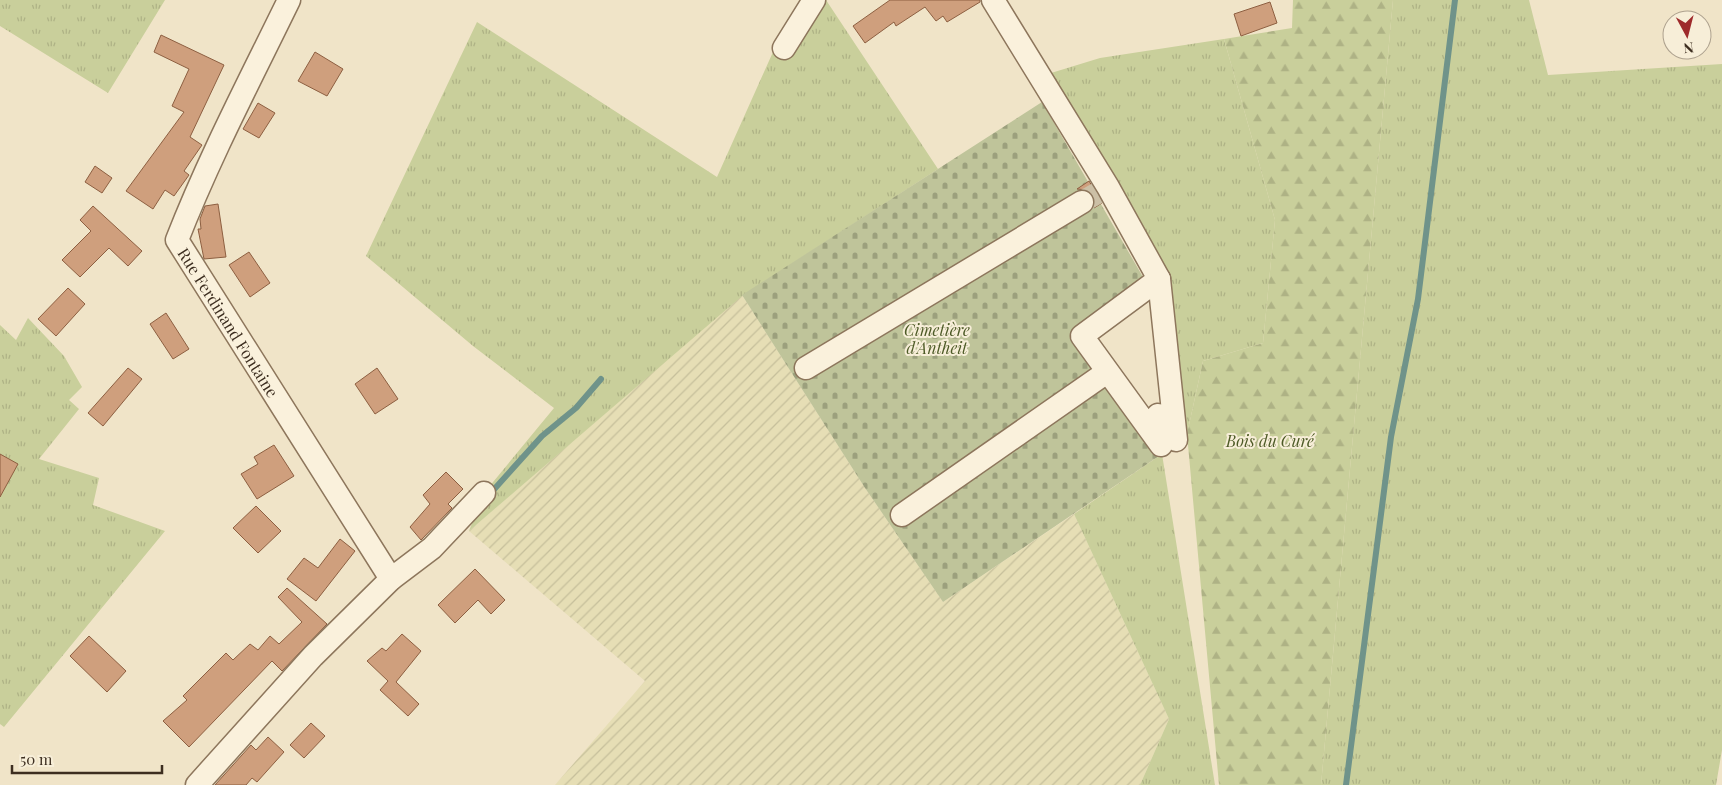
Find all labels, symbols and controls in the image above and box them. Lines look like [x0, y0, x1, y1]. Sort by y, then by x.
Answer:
north arrow [1662, 10, 1712, 60]
text: N [1682, 38, 1695, 58]
street label: Rue Ferdinand Fontaine [174, 243, 284, 401]
park label: Cimetière d'Antheit [904, 319, 970, 358]
park label: Bois du Curé [1225, 430, 1315, 451]
scale bar [12, 742, 162, 774]
text: 50 m [20, 749, 53, 769]

